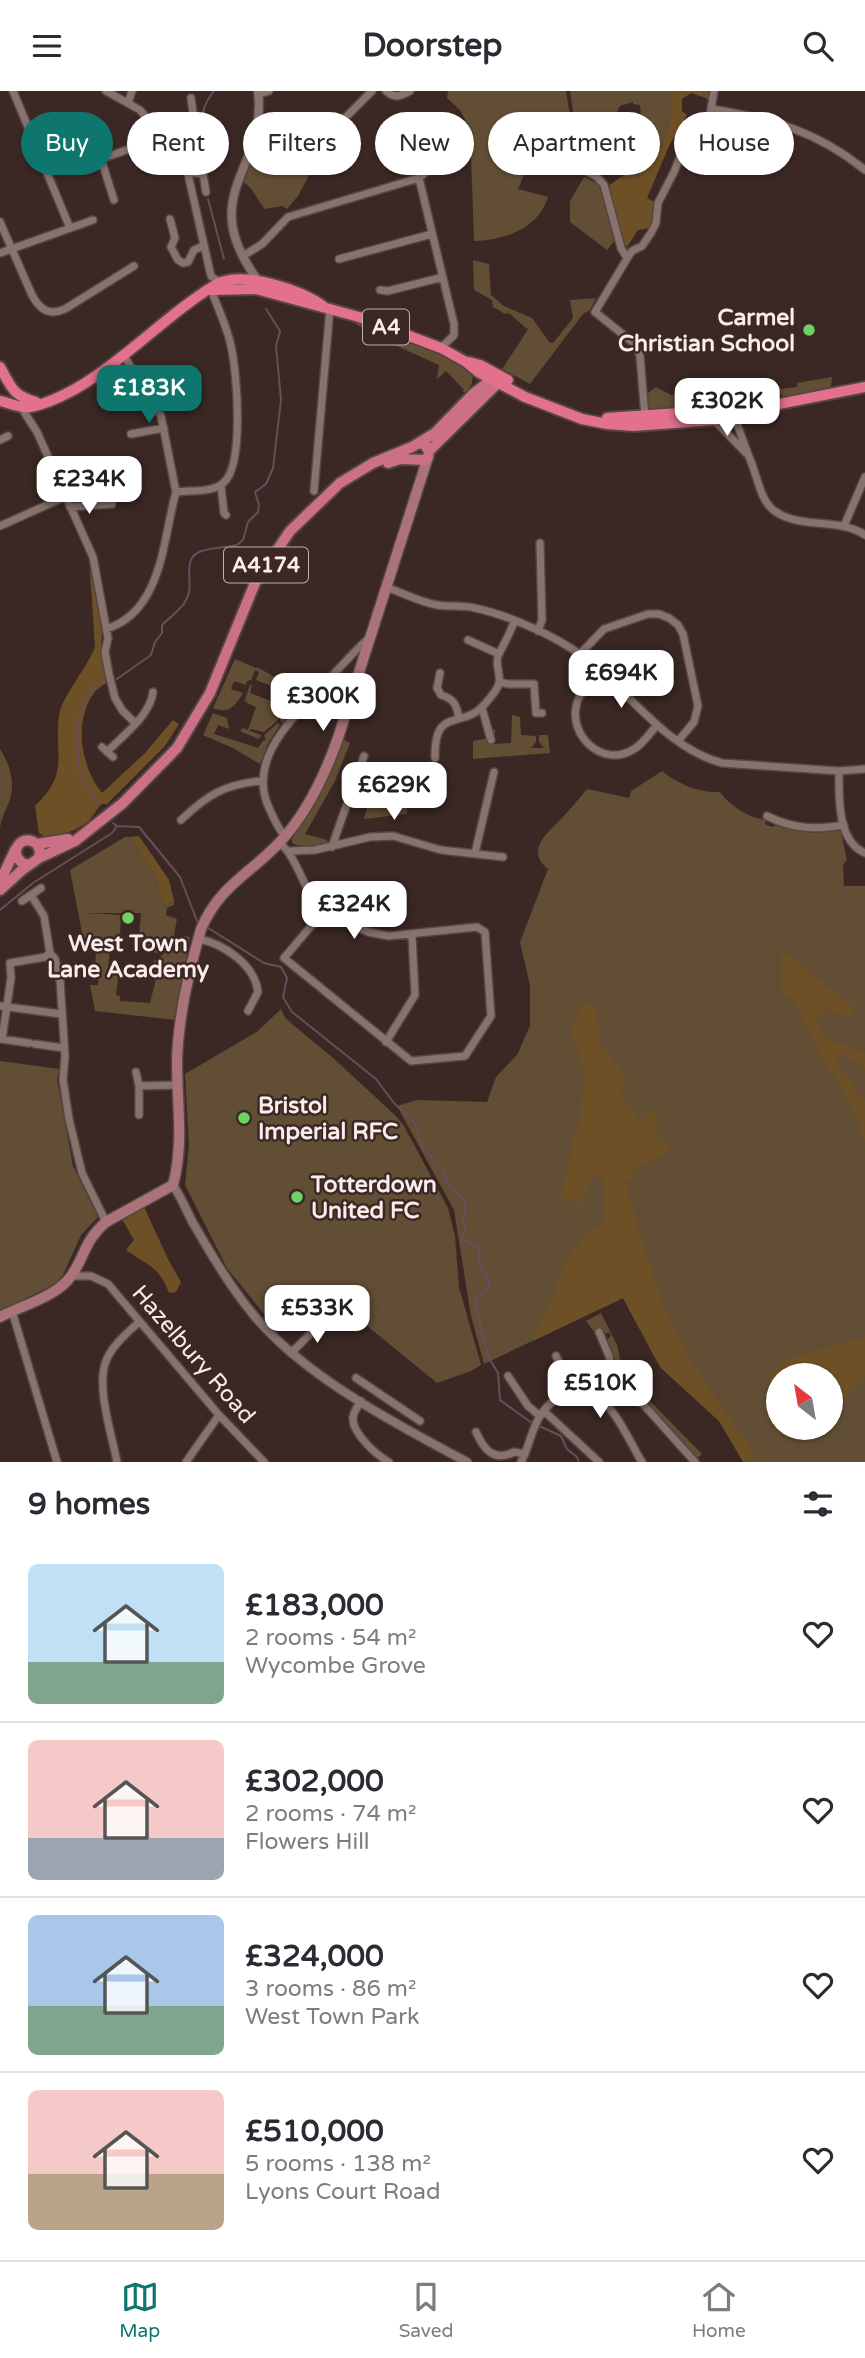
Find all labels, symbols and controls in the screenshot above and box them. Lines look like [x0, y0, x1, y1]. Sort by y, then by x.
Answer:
icon: menu [28, 27, 66, 65]
text: Doorstep [362, 27, 503, 65]
icon: search [799, 27, 837, 65]
chip: Buy [21, 112, 113, 175]
chip: Rent [127, 112, 229, 175]
chip: Filters [243, 112, 361, 175]
chip: New [375, 112, 474, 175]
chip: Apartment [488, 112, 660, 175]
chip: House [674, 112, 794, 175]
place label: Carmel Christian School [618, 304, 795, 358]
road number: A4 [363, 309, 409, 345]
marker: Carmel Christian School [801, 322, 817, 338]
pin: £183K [100, 365, 198, 425]
text: £183K [113, 374, 185, 402]
pin: £302K [678, 379, 776, 438]
text: £302K [691, 387, 763, 415]
pin: £234K [40, 457, 138, 516]
text: £234K [53, 465, 125, 493]
road number: A4174 [224, 547, 308, 582]
pin: £694K [572, 651, 670, 710]
text: £694K [585, 659, 657, 687]
pin: £300K [274, 673, 372, 733]
text: £300K [287, 682, 359, 710]
pin: £629K [345, 763, 443, 822]
text: £629K [358, 771, 430, 799]
pin: £324K [305, 881, 403, 941]
text: £324K [318, 890, 390, 918]
marker: West Town Lane Academy [120, 910, 136, 926]
place label: West Town Lane Academy [47, 930, 210, 984]
place label: Bristol Imperial RFC [258, 1092, 398, 1146]
marker: Bristol Imperial RFC [236, 1110, 252, 1126]
place label: Totterdown United FC [310, 1171, 437, 1225]
marker: Totterdown United FC [289, 1189, 305, 1205]
street label: Hazelbury Road [126, 1280, 261, 1429]
pin: £533K [268, 1285, 366, 1345]
text: £533K [281, 1294, 353, 1322]
pin: £510K [551, 1361, 649, 1420]
north arrow [766, 1363, 844, 1440]
map controls [766, 1363, 843, 1440]
text: £510K [564, 1369, 636, 1397]
icon: filters [799, 1485, 837, 1523]
text: 9 homes [28, 1486, 150, 1523]
text: £183,000 [245, 1587, 384, 1624]
icon: home [84, 1592, 168, 1676]
icon: heart [799, 1615, 837, 1653]
text: 2 rooms · 54 m² [245, 1624, 416, 1652]
text: Wycombe Grove [245, 1652, 426, 1680]
text: £302,000 [245, 1763, 384, 1800]
icon: home [84, 1768, 168, 1852]
icon: heart [799, 1791, 837, 1829]
text: 2 rooms · 74 m² [245, 1800, 416, 1828]
text: Flowers Hill [245, 1828, 370, 1856]
text: £324,000 [245, 1938, 384, 1975]
icon: home [84, 1943, 168, 2027]
icon: heart [799, 1966, 837, 2004]
text: 3 rooms · 86 m² [245, 1975, 416, 2003]
text: West Town Park [245, 2003, 420, 2031]
text: £510,000 [245, 2113, 384, 2150]
icon: home [84, 2118, 168, 2202]
icon: heart [799, 2141, 837, 2179]
text: 5 rooms · 138 m² [245, 2150, 431, 2178]
text: Lyons Court Road [245, 2178, 440, 2206]
tab: Map [119, 2278, 160, 2342]
tab: Saved [399, 2278, 454, 2342]
tab: Home [692, 2278, 746, 2342]

